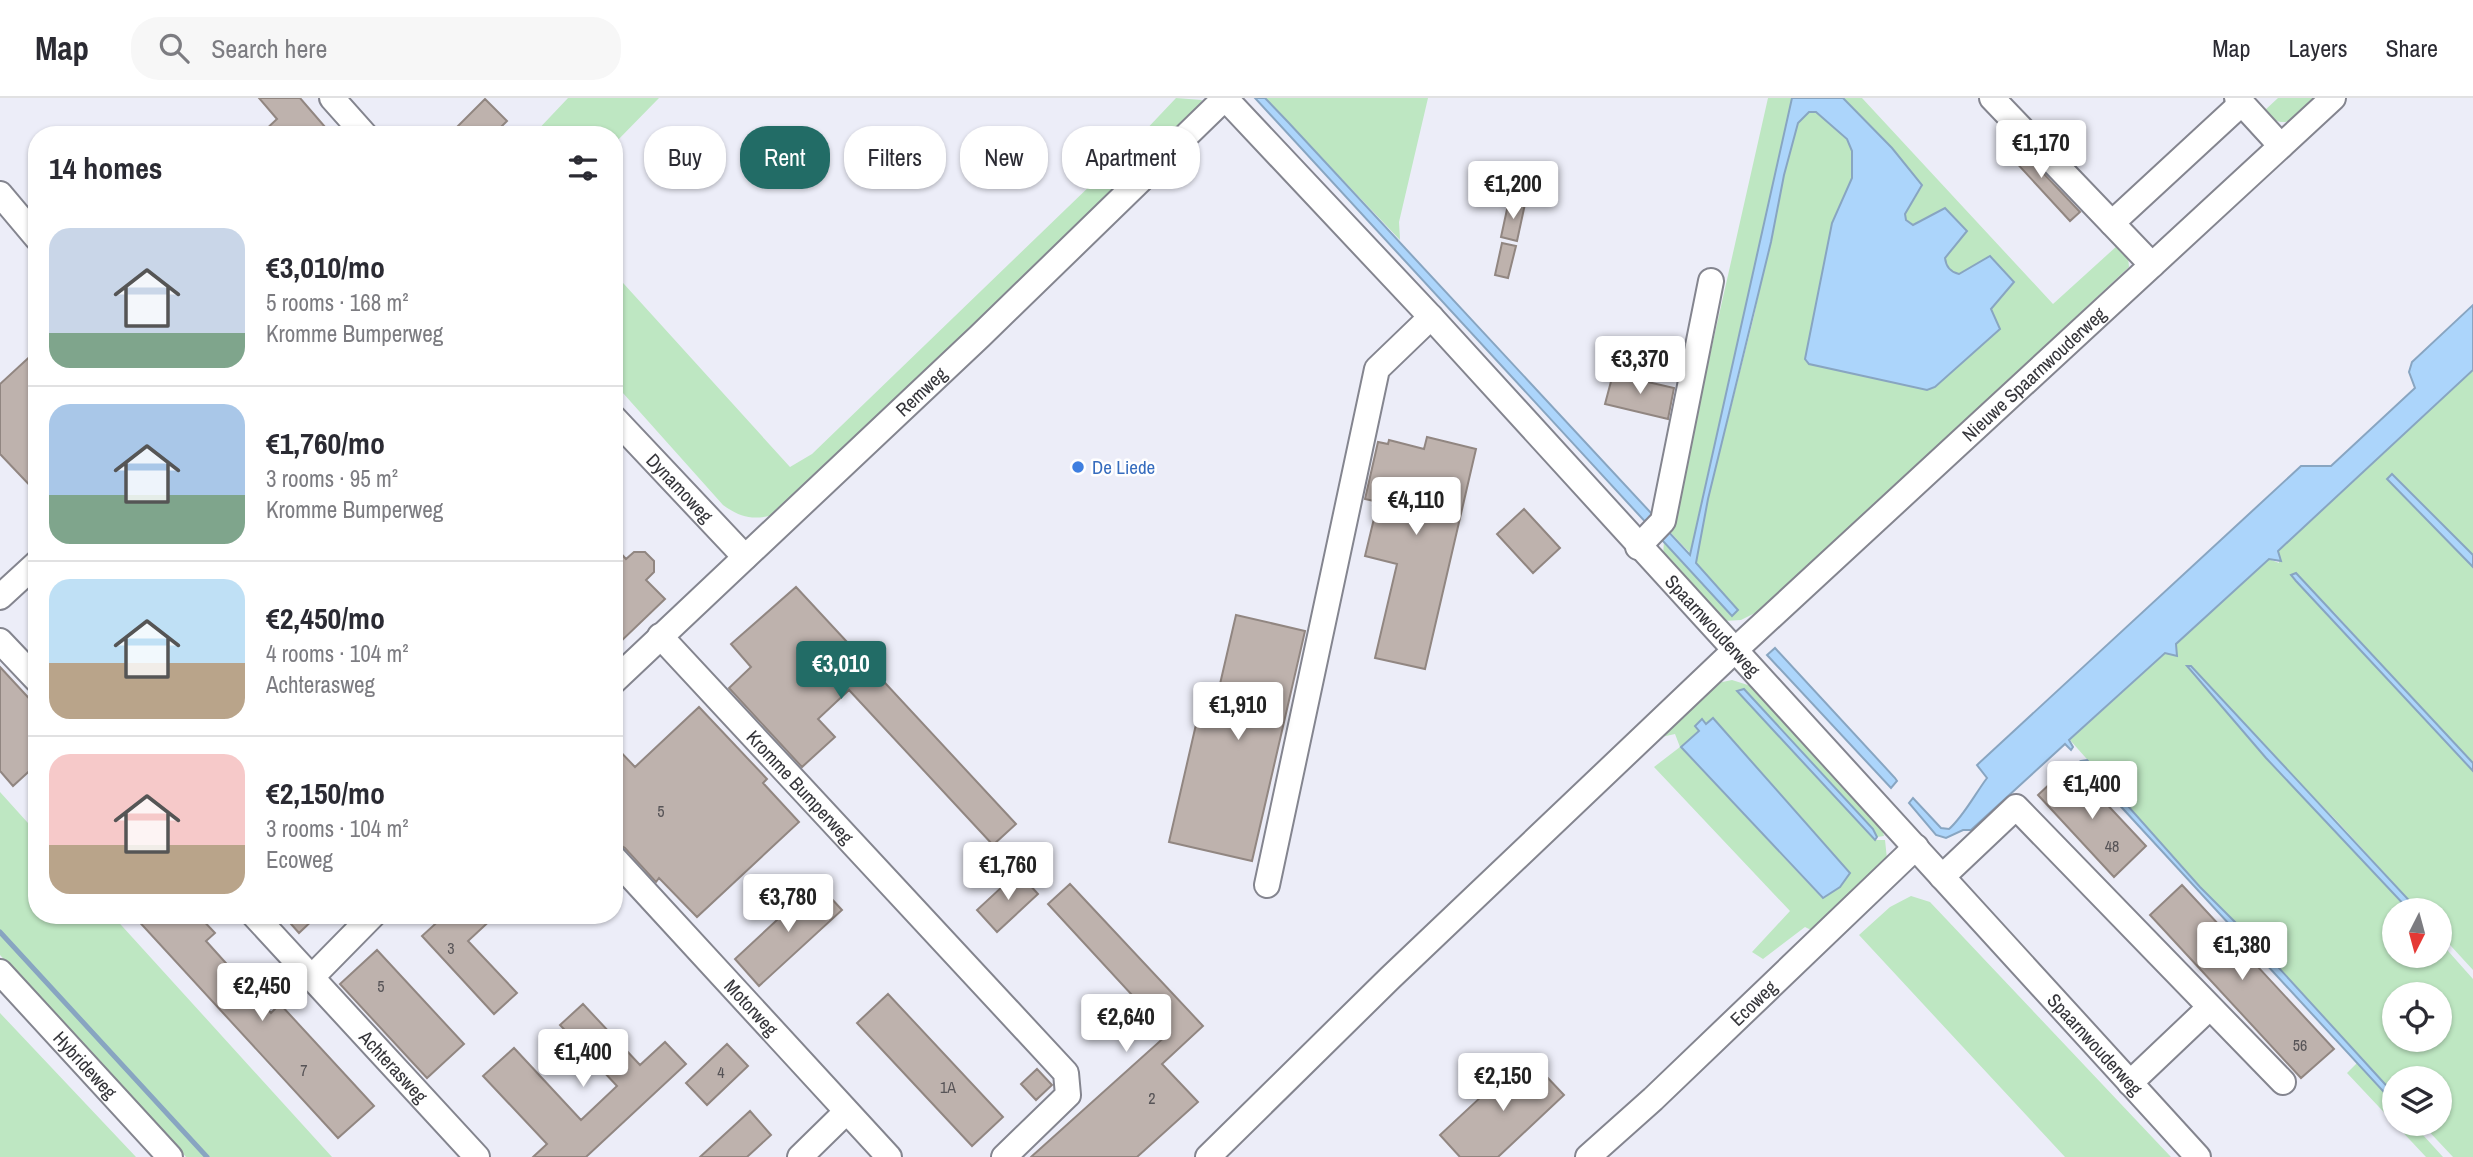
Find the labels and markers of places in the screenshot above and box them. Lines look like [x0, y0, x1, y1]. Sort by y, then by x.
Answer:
pin: €1,170 [1984, 120, 2098, 180]
pin: €1,200 [1456, 162, 1570, 221]
pin: €3,370 [1583, 336, 1697, 396]
place label: De Liede [1092, 454, 1155, 480]
marker: De Liede [1070, 459, 1086, 475]
pin: €4,110 [1359, 478, 1473, 537]
pin: €3,010 [784, 642, 898, 701]
pin: €1,910 [1181, 682, 1295, 742]
pin: €1,400 [2035, 762, 2149, 821]
pin: €1,760 [951, 842, 1065, 902]
pin: €3,780 [731, 874, 845, 934]
pin: €1,380 [2185, 922, 2299, 982]
pin: €2,450 [205, 964, 319, 1023]
pin: €2,640 [1069, 995, 1183, 1054]
pin: €1,400 [526, 1030, 640, 1089]
pin: €2,150 [1446, 1054, 1560, 1113]

